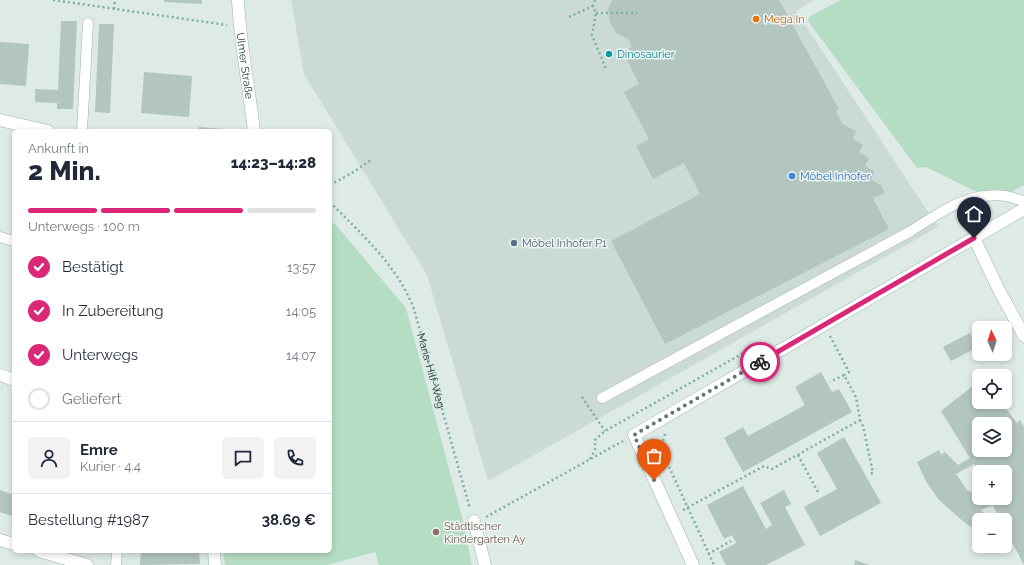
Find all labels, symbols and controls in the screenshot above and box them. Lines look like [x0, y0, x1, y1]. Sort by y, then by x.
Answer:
place label: Mega In [764, 13, 805, 26]
marker: Mega In [751, 14, 761, 24]
street label: Ulmer Straße [234, 32, 256, 100]
place label: Dinosaurier [617, 48, 675, 61]
marker: Dinosaurier [604, 49, 614, 59]
text: Ankunft in [28, 141, 89, 156]
text: 14:23–14:28 [231, 154, 316, 172]
text: 2 Min. [28, 156, 101, 186]
place label: Möbel Inhofer [800, 170, 871, 183]
marker: Möbel Inhofer [787, 171, 797, 181]
pin [957, 197, 991, 238]
icon: home [963, 203, 985, 225]
text: Unterwegs · 100 m [28, 219, 140, 234]
place label: Möbel Inhofer P1 [522, 237, 607, 250]
marker: Möbel Inhofer P1 [509, 238, 519, 248]
icon: check [28, 256, 50, 278]
text: Bestätigt [62, 258, 124, 276]
text: 13:57 [287, 260, 316, 275]
icon: check [28, 300, 50, 322]
text: In Zubereitung [62, 302, 164, 320]
text: 14:05 [286, 304, 316, 319]
north arrow [972, 321, 1012, 361]
map controls [972, 321, 1012, 553]
street label: Maria-Hilf-Weg [414, 331, 447, 410]
courier [740, 342, 780, 382]
icon: check [28, 344, 50, 366]
text: Unterwegs [62, 346, 138, 364]
text: 14:07 [286, 348, 316, 363]
icon: bike [749, 351, 771, 373]
button: locate [972, 369, 1012, 409]
text: Geliefert [62, 390, 121, 408]
button: layers [972, 417, 1012, 457]
button: person [28, 437, 70, 479]
button: chat [222, 437, 264, 479]
button: phone [274, 437, 316, 479]
pin [637, 439, 671, 480]
text: Emre [80, 441, 118, 459]
icon: bag [643, 445, 665, 467]
text: Kurier · 4.4 [80, 459, 141, 474]
button: + [972, 465, 1012, 505]
text: Bestellung #1987 [28, 511, 149, 529]
text: 38.69 € [262, 511, 316, 529]
button: − [972, 513, 1012, 553]
place label: Städtischer Kindergarten Ay [444, 520, 526, 546]
marker: Städtischer Kindergarten Ay [431, 527, 441, 537]

